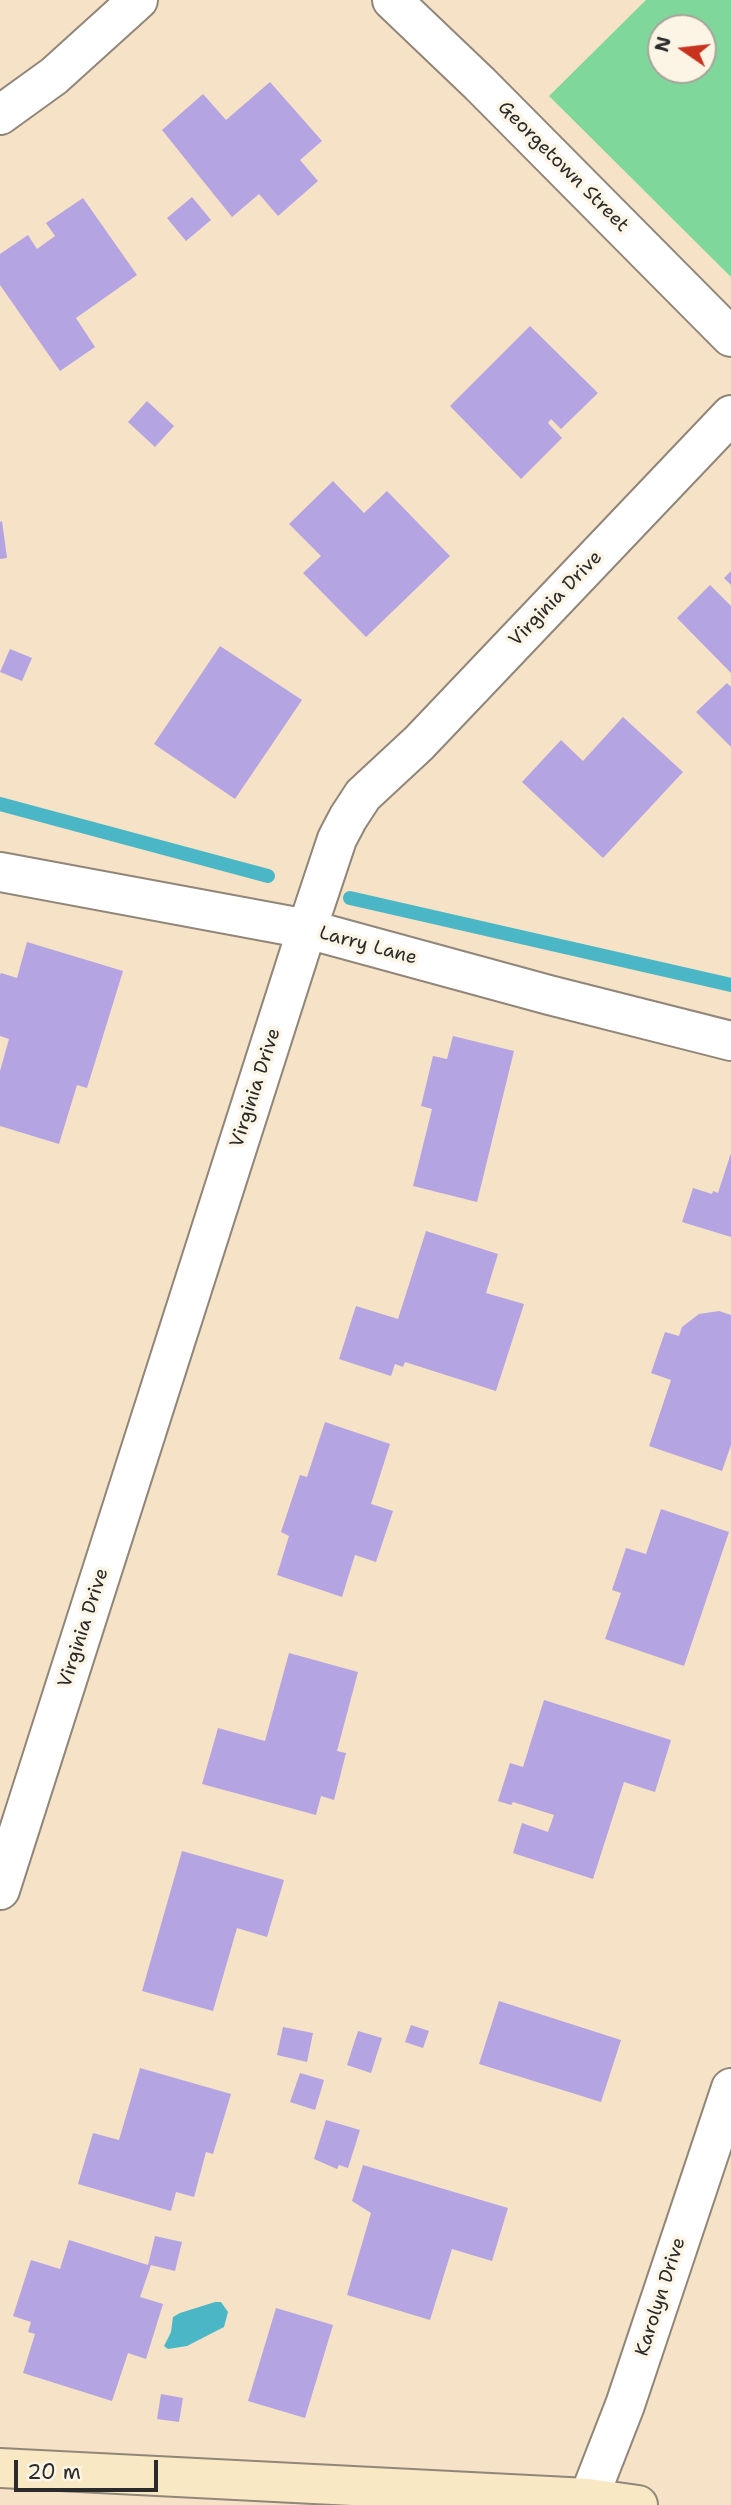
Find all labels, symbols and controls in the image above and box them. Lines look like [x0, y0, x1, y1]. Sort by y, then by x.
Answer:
north arrow [647, 14, 717, 84]
text: N [649, 34, 677, 55]
street label: Georgetown Street [493, 97, 633, 237]
street label: Virginia Drive [505, 546, 607, 652]
street label: Larry Lane [317, 922, 419, 970]
street label: Virginia Drive [226, 1026, 286, 1150]
street label: Virginia Drive [54, 1566, 114, 1690]
street label: Karolyn Drive [631, 2235, 691, 2359]
scale bar [18, 2446, 161, 2490]
text: 20 m [27, 2458, 81, 2486]

